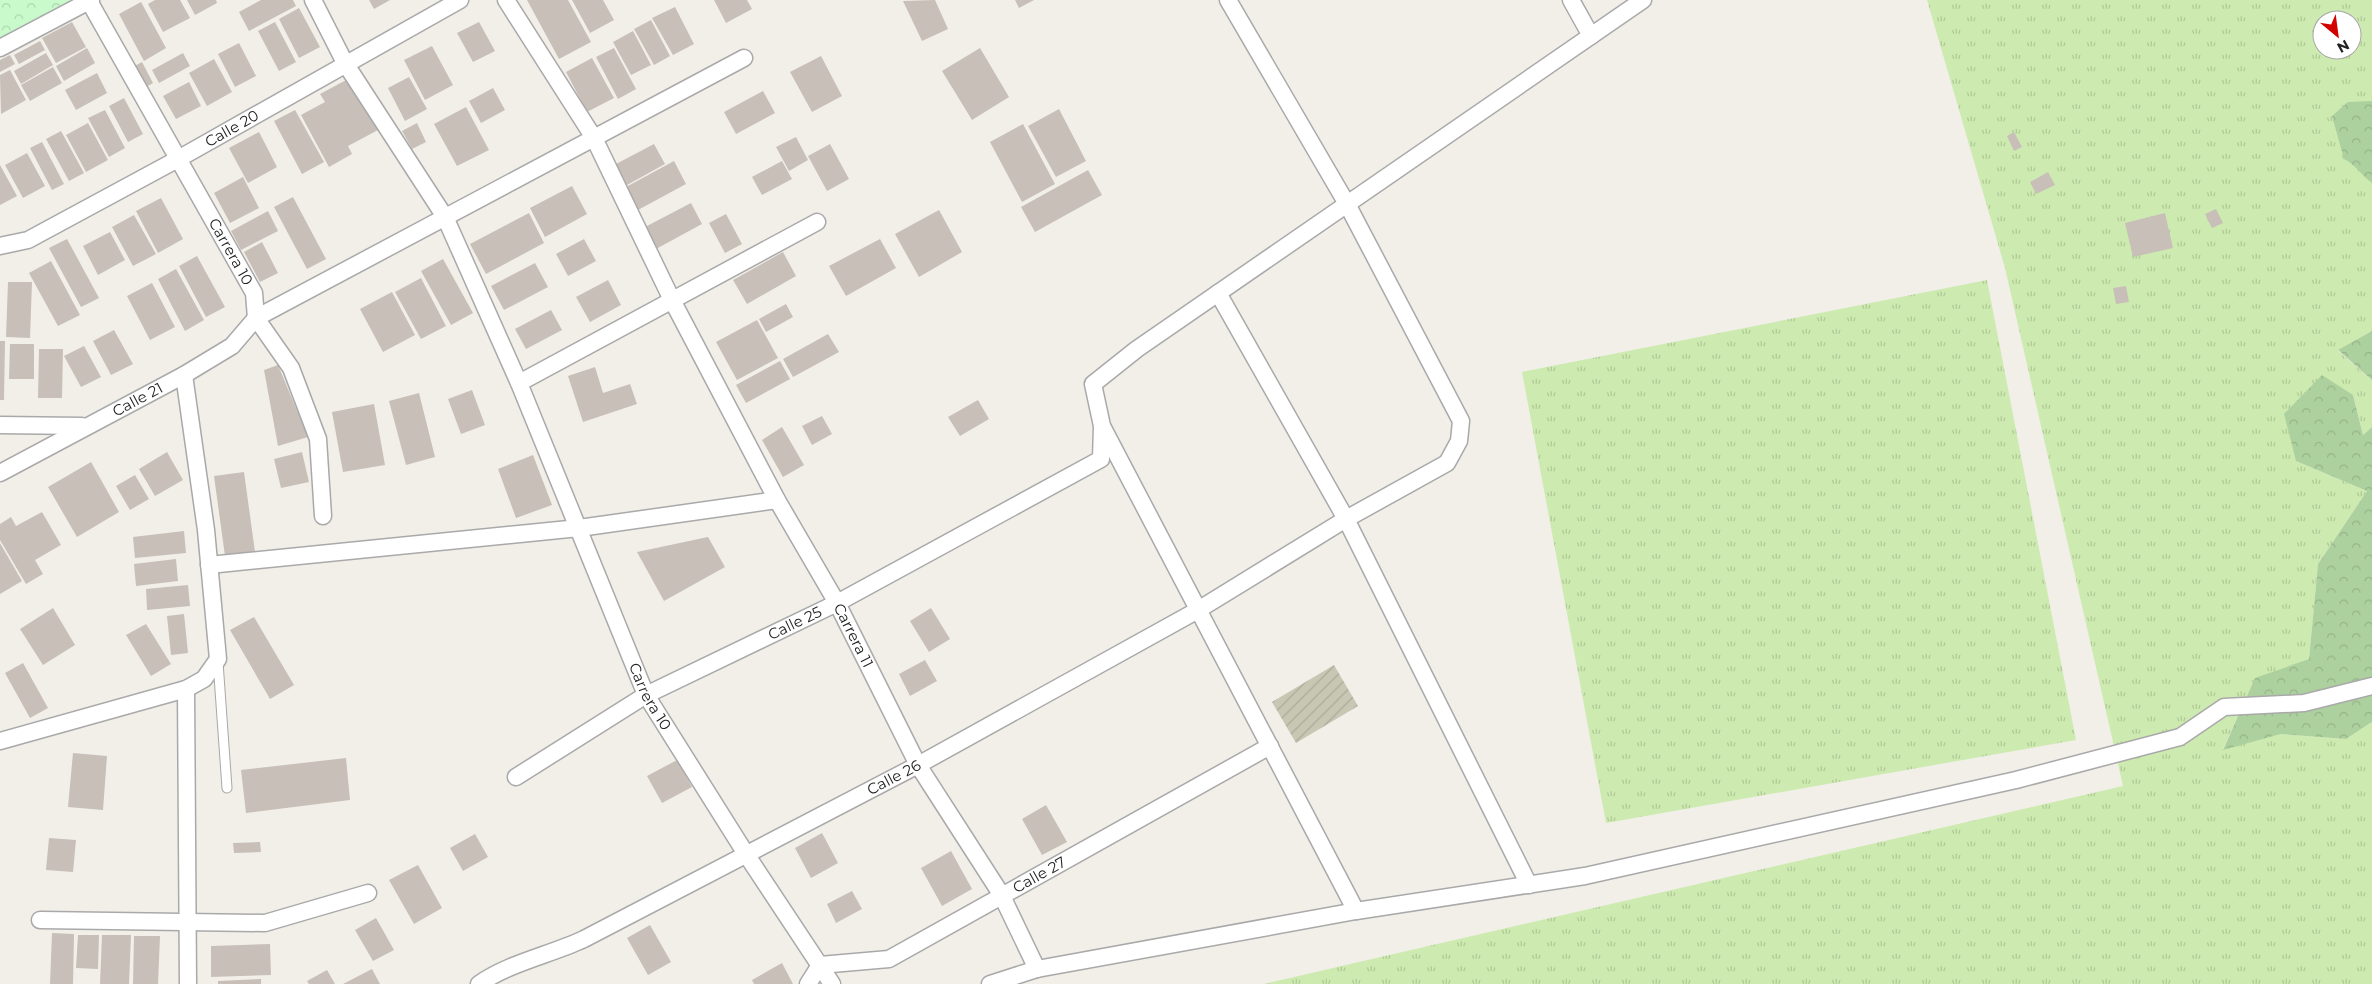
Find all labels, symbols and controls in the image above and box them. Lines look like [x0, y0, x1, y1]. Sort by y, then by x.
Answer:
north arrow [2312, 10, 2362, 60]
text: N [2334, 36, 2353, 57]
street label: Calle 20 [201, 105, 262, 151]
street label: Carrera 10 [205, 215, 258, 288]
street label: Calle 21 [109, 378, 166, 420]
street label: Carrera 11 [830, 600, 878, 671]
street label: Calle 25 [765, 602, 825, 644]
street label: Carrera 10 [625, 660, 676, 734]
street label: Calle 26 [864, 755, 924, 799]
street label: Calle 27 [1009, 852, 1069, 897]

